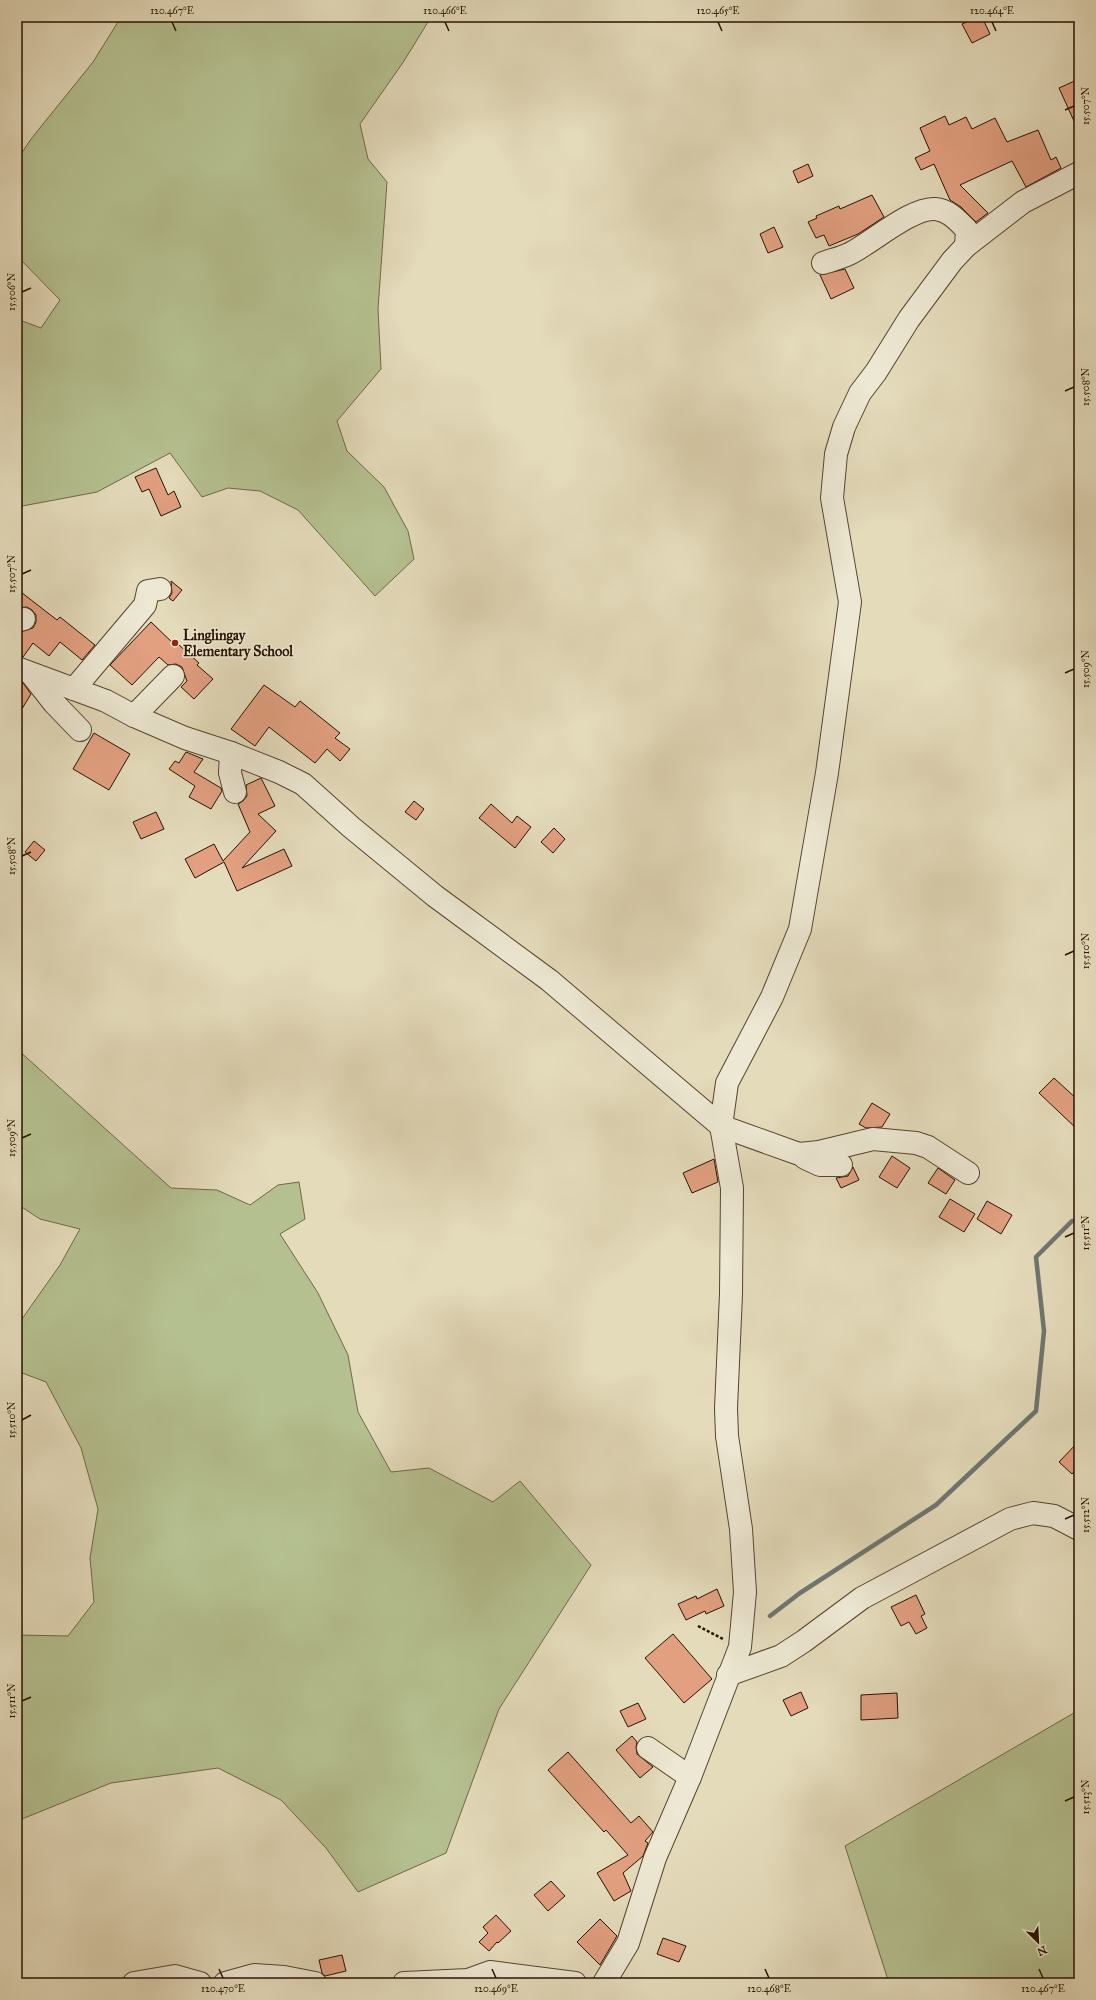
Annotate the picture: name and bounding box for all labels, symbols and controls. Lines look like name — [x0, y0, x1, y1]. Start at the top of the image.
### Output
text: 120.467°E — [150, 5, 194, 17]
text: 120.466°E — [423, 5, 467, 17]
text: 120.465°E — [696, 5, 740, 17]
text: 120.464°E — [970, 5, 1014, 17]
text: 15.507°N — [1080, 86, 1092, 125]
text: 15.506°N — [6, 273, 18, 311]
text: 15.508°N — [1080, 367, 1092, 406]
text: 15.507°N — [6, 554, 18, 593]
place label: Linglingay Elementary School — [183, 627, 294, 661]
marker: Linglingay Elementary School — [170, 638, 180, 648]
text: 15.509°N — [1080, 649, 1092, 688]
text: 15.508°N — [6, 836, 18, 875]
text: 15.510°N — [1080, 932, 1092, 969]
text: 15.509°N — [6, 1118, 18, 1157]
text: 15.511°N — [1080, 1215, 1092, 1250]
text: 15.510°N — [6, 1401, 18, 1438]
text: 15.512°N — [1080, 1497, 1092, 1533]
text: 15.511°N — [6, 1683, 18, 1718]
text: 15.513°N — [1080, 1779, 1092, 1814]
north arrow — [1018, 1922, 1058, 1962]
text: N — [1034, 1943, 1049, 1959]
text: 120.470°E — [201, 1983, 245, 1995]
text: 120.469°E — [474, 1983, 518, 1995]
text: 120.468°E — [747, 1983, 791, 1995]
text: 120.467°E — [1021, 1983, 1065, 1995]

